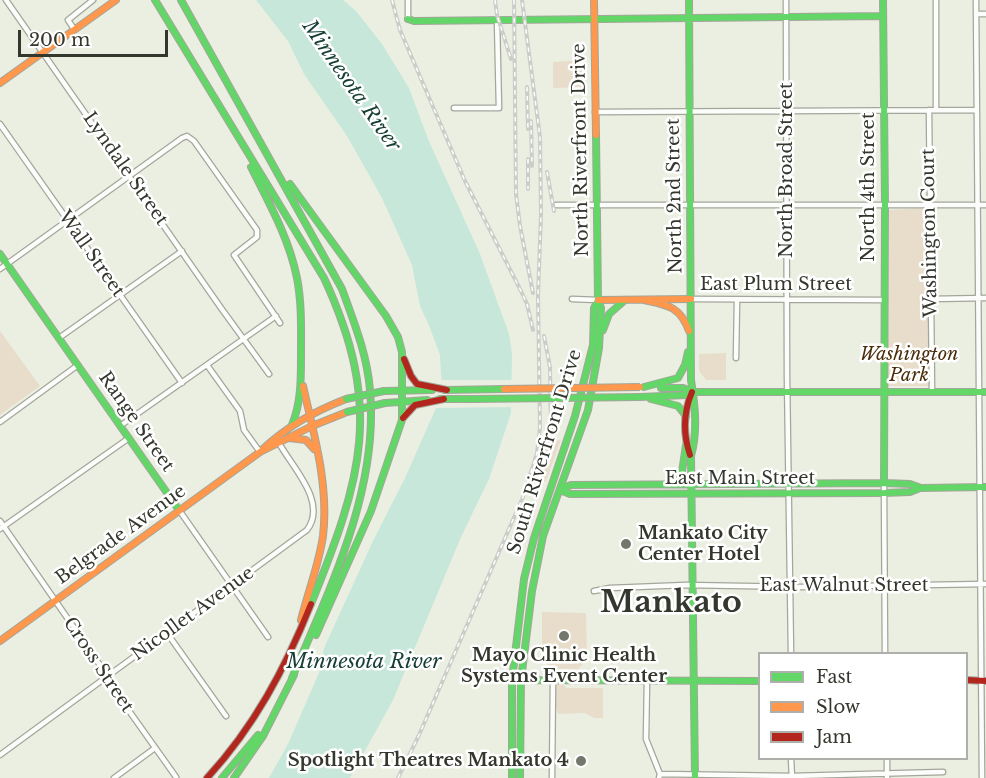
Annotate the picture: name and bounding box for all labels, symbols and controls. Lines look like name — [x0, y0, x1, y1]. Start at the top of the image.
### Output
water label: Minnesota River — [297, 16, 405, 156]
scale bar — [21, 18, 171, 56]
text: 200 m — [29, 29, 90, 51]
street label: North Riverfront Drive — [568, 43, 594, 257]
street label: North Broad Street — [776, 82, 798, 258]
street label: Lyndale Street — [78, 108, 172, 230]
street label: North 4th Street — [858, 112, 880, 262]
street label: North 2nd Street — [663, 118, 687, 274]
street label: Washington Court — [918, 148, 942, 318]
street label: Wall Street — [53, 207, 129, 301]
street label: East Plum Street — [700, 274, 852, 296]
park label: Washington Park — [860, 344, 958, 386]
street label: South Riverfront Drive — [504, 347, 586, 557]
street label: Range Street — [94, 368, 178, 476]
street label: East Main Street — [665, 468, 815, 490]
street label: Belgrade Avenue — [52, 481, 190, 589]
place label: Mankato City Center Hotel — [638, 523, 768, 566]
marker: Mankato City Center Hotel — [619, 537, 633, 551]
street label: Nicollet Avenue — [128, 562, 258, 666]
street label: East Walnut Street — [759, 575, 929, 597]
district label: Mankato — [600, 586, 742, 622]
street label: Cross Street — [58, 613, 138, 717]
marker: Mayo Clinic Health Systems Event Center — [557, 629, 571, 643]
place label: Mayo Clinic Health Systems Event Center — [461, 645, 667, 688]
water label: Minnesota River — [287, 650, 441, 674]
legend — [758, 652, 968, 760]
text: Fast — [816, 666, 852, 688]
text: Slow — [816, 696, 860, 718]
text: Jam — [816, 726, 852, 748]
place label: Spotlight Theatres Mankato 4 — [288, 750, 569, 772]
marker: Spotlight Theatres Mankato 4 — [574, 754, 588, 768]

